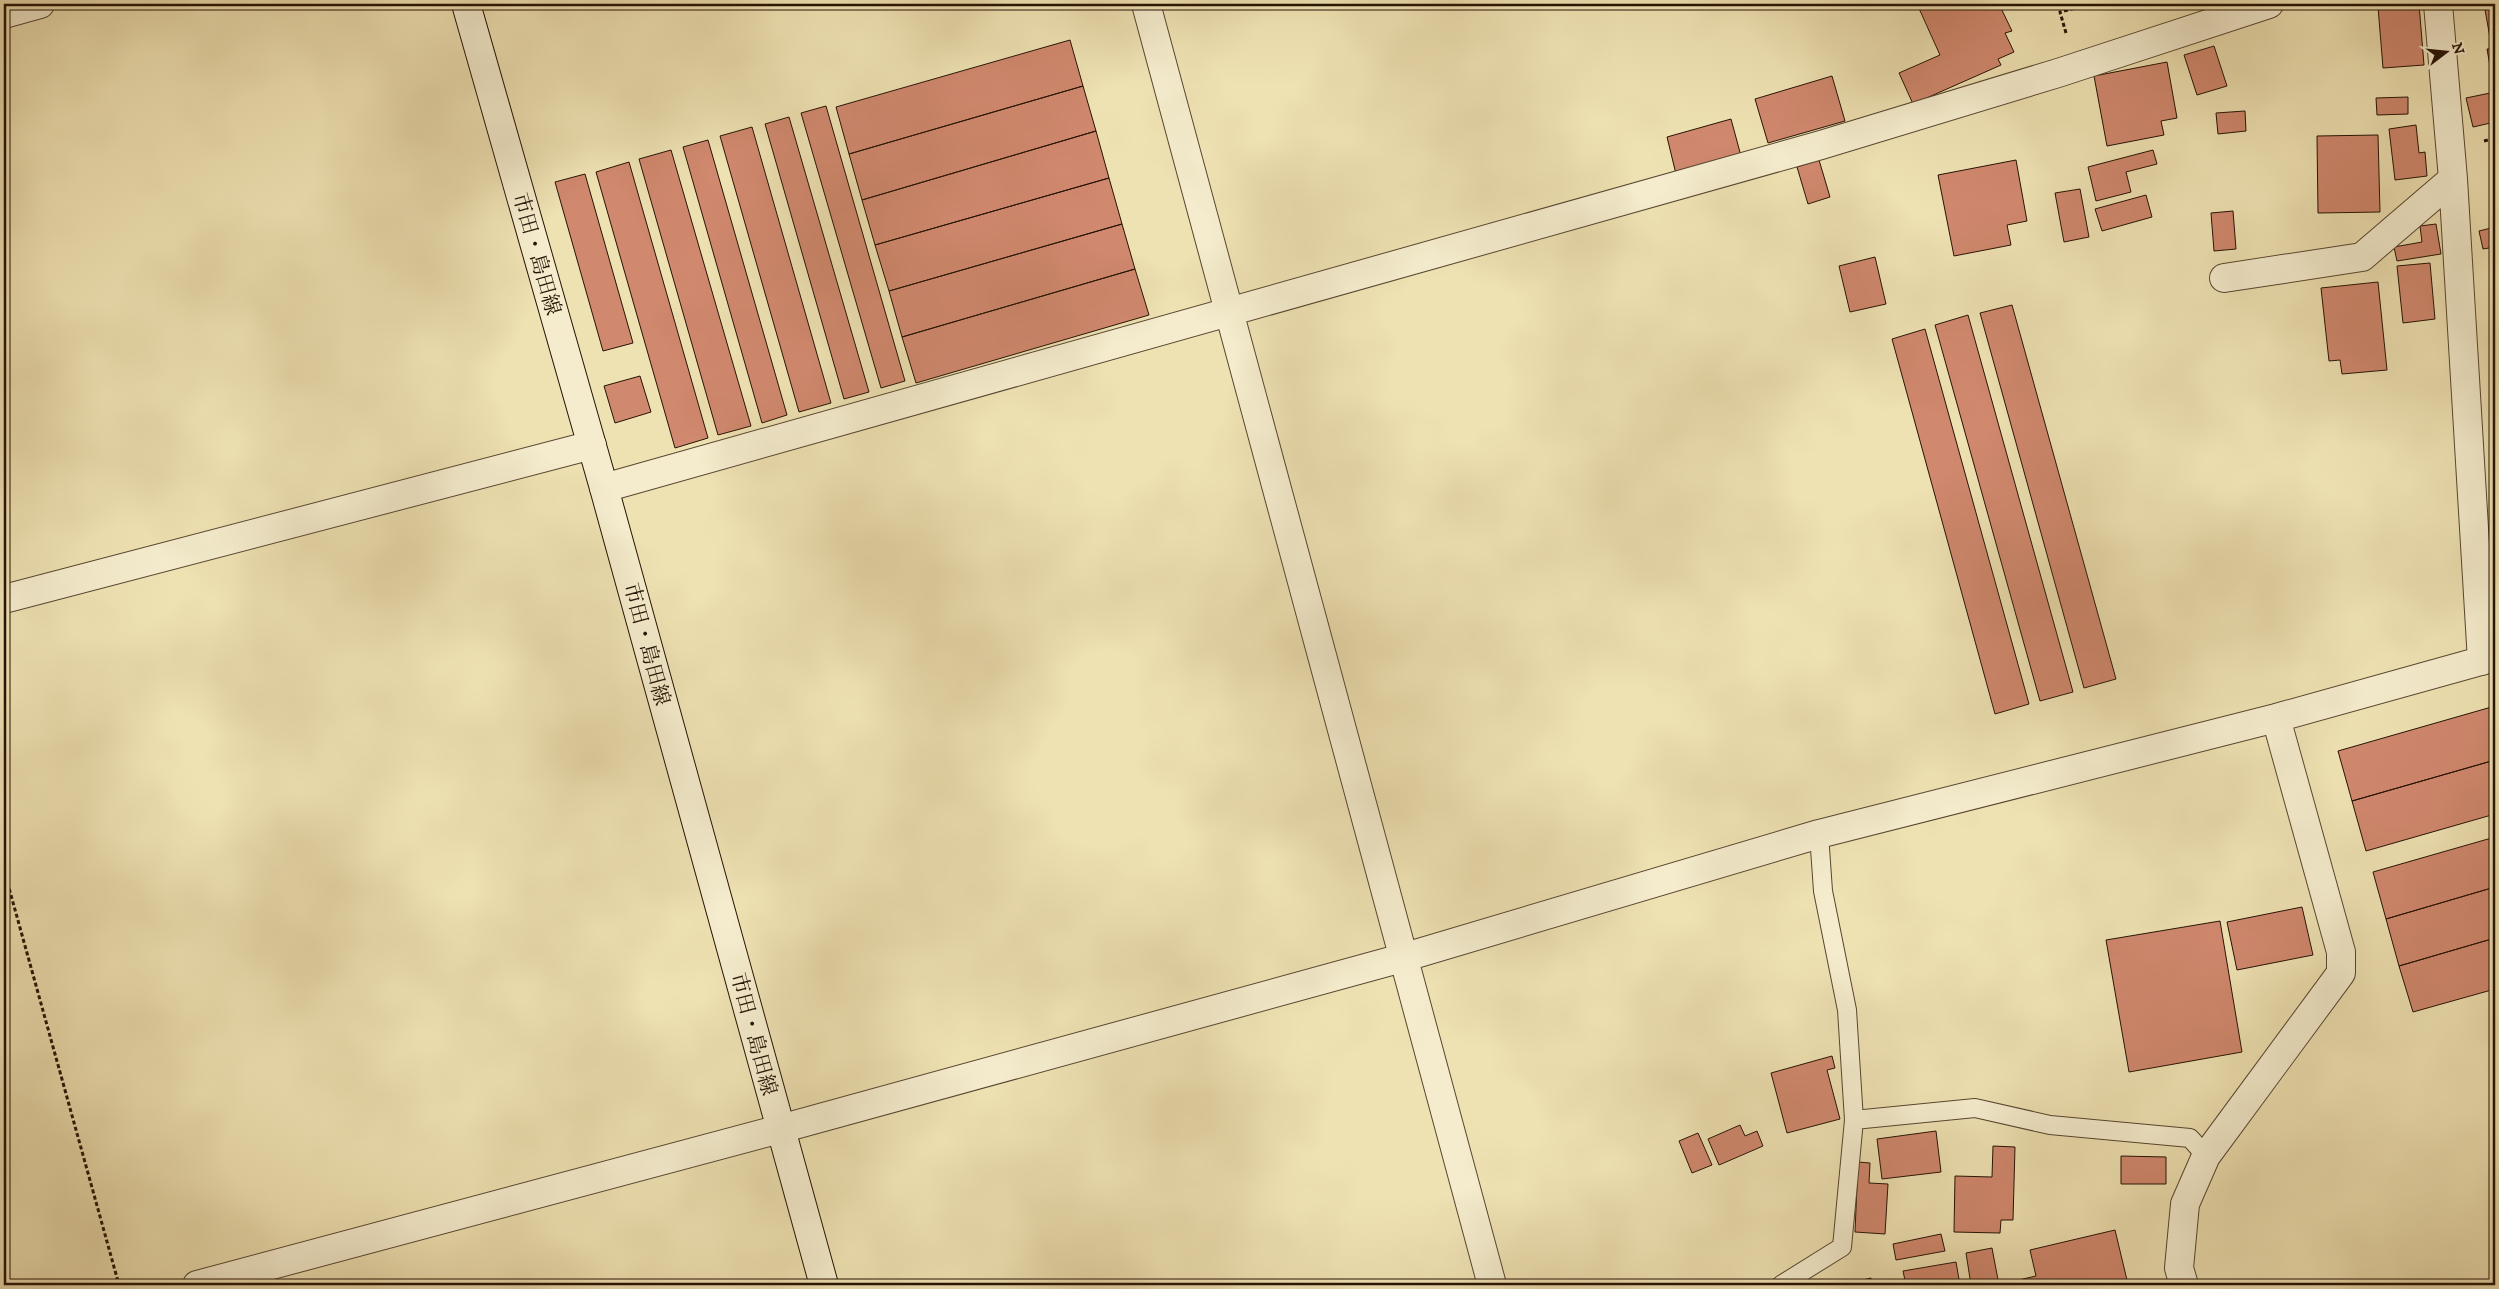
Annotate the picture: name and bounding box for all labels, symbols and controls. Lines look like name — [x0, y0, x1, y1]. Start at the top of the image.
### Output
north arrow — [2422, 28, 2472, 78]
text: N — [2447, 41, 2468, 57]
street label: 市田・島田線 — [506, 190, 566, 318]
street label: 市田・島田線 — [617, 580, 675, 708]
street label: 市田・島田線 — [724, 970, 782, 1098]

